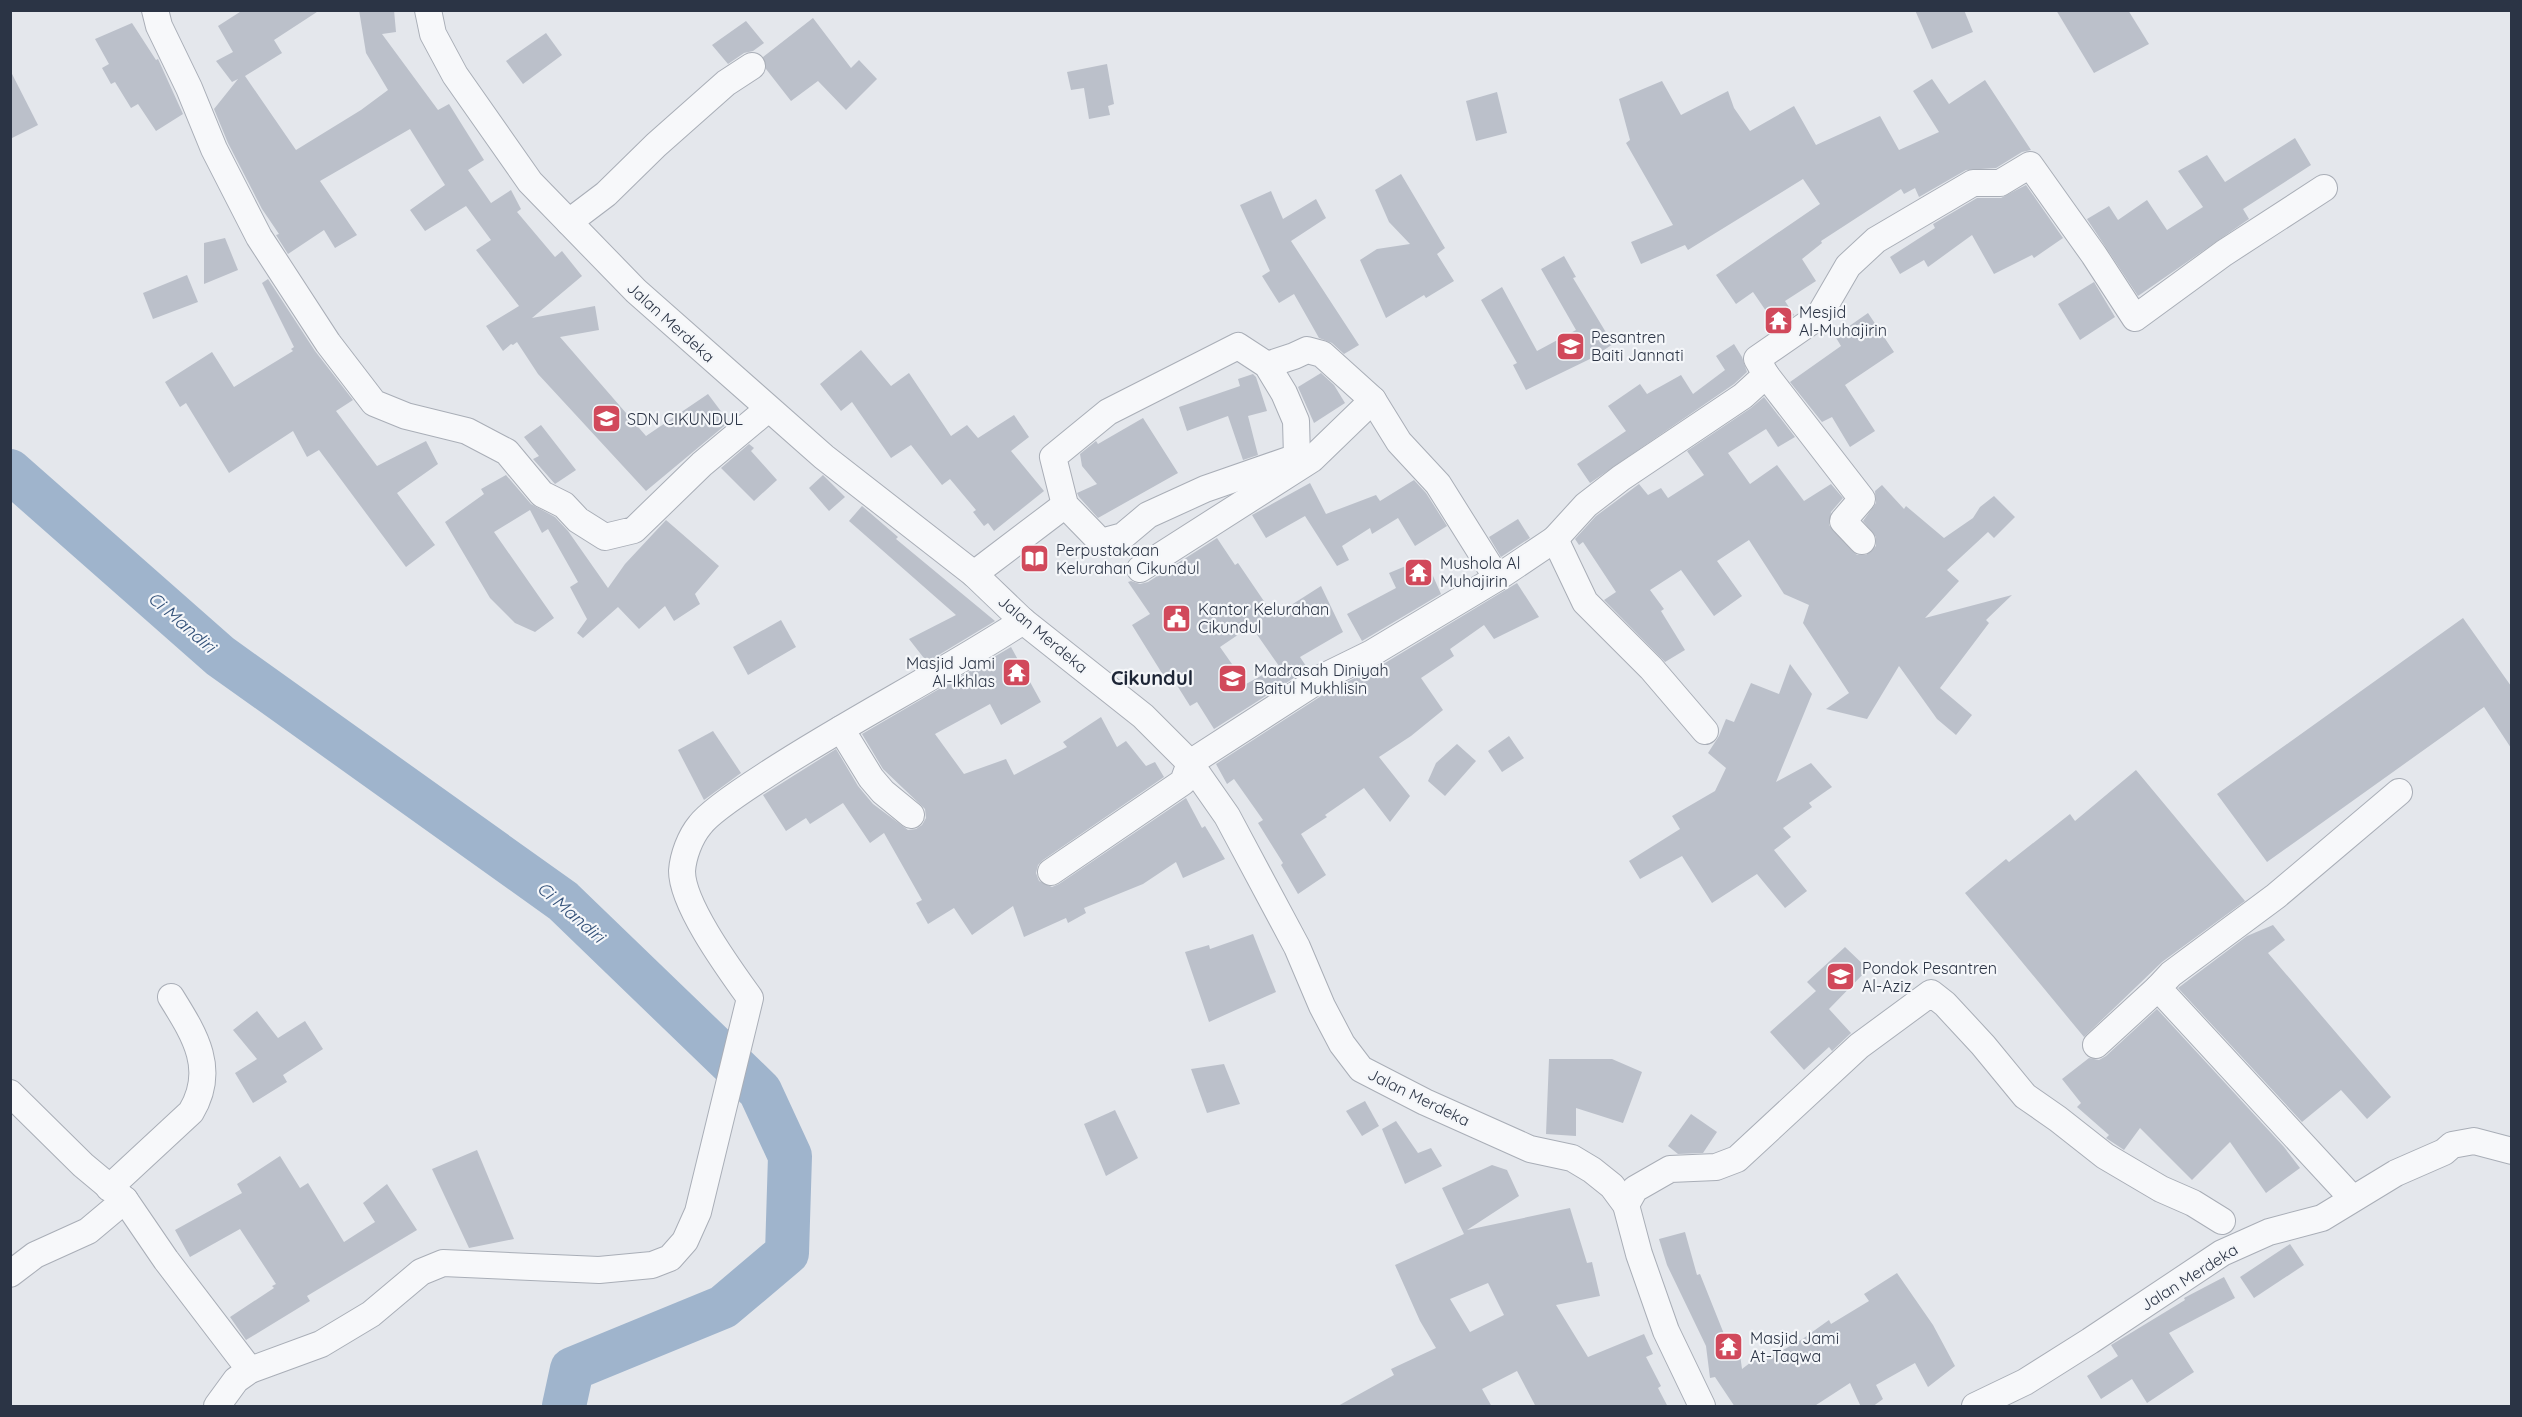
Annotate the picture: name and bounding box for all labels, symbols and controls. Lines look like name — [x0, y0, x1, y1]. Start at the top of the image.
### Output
street label: Jalan Merdeka — [623, 277, 719, 367]
place label: Mesjid Al-Muhajirin — [1799, 302, 1887, 340]
temple icon: Mesjid Al-Muhajirin — [1762, 305, 1794, 337]
place label: Pesantren Baiti Jannati — [1591, 327, 1684, 365]
school or university icon: Pesantren Baiti Jannati — [1554, 330, 1586, 362]
school or university icon: SDN CIKUNDUL — [590, 403, 622, 435]
place label: SDN CIKUNDUL — [627, 409, 743, 429]
place label: Perpustakaan Kelurahan Cikundul — [1056, 540, 1200, 578]
library icon: Perpustakaan Kelurahan Cikundul — [1019, 543, 1051, 575]
place label: Mushola Al Muhajirin — [1440, 553, 1520, 591]
temple icon: Mushola Al Muhajirin — [1403, 556, 1435, 588]
water label: Ci Mandiri — [143, 586, 222, 659]
street label: Jalan Merdeka — [994, 591, 1092, 677]
place label: Kantor Kelurahan Cikundul — [1198, 599, 1329, 637]
public building icon: Kantor Kelurahan Cikundul — [1161, 602, 1193, 634]
place label: Masjid Jami Al-Ikhlas — [906, 653, 995, 691]
temple icon: Masjid Jami Al-Ikhlas — [1000, 656, 1032, 688]
place label: Madrasah Diniyah Baitul Mukhlisin — [1254, 660, 1389, 698]
school or university icon: Madrasah Diniyah Baitul Mukhlisin — [1217, 663, 1249, 695]
district label: Cikundul — [1111, 665, 1193, 690]
water label: Ci Mandiri — [532, 876, 611, 949]
place label: Pondok Pesantren Al-Aziz — [1862, 958, 1997, 996]
school or university icon: Pondok Pesantren Al-Aziz — [1825, 961, 1857, 993]
street label: Jalan Merdeka — [1365, 1064, 1473, 1130]
street label: Jalan Merdeka — [2137, 1239, 2241, 1315]
place label: Masjid Jami At-Taqwa — [1750, 1328, 1839, 1366]
temple icon: Masjid Jami At-Taqwa — [1713, 1331, 1745, 1363]

